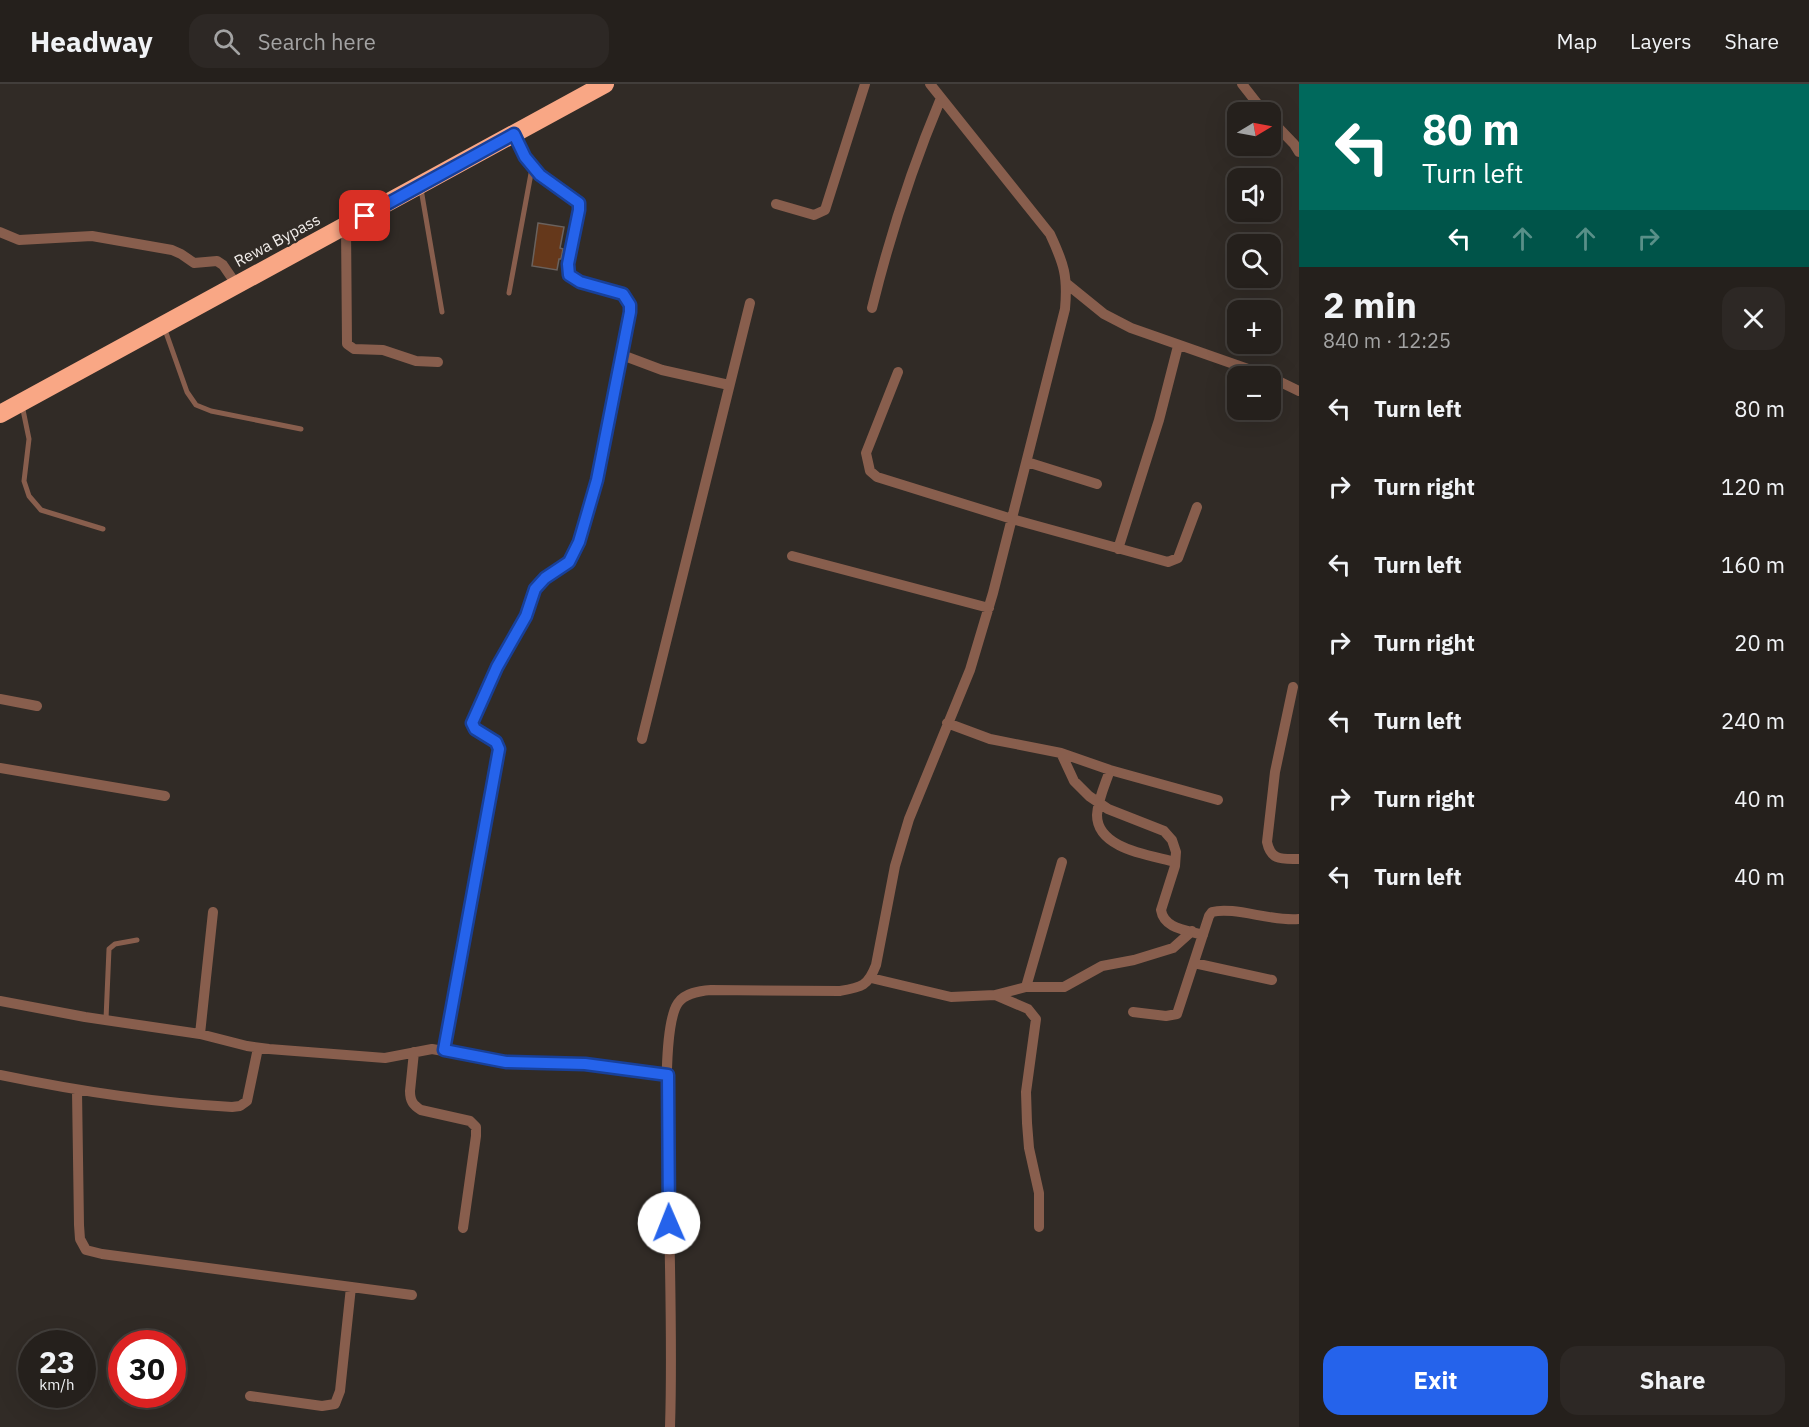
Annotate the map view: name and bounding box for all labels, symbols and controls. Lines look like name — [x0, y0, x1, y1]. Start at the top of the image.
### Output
search box — [189, 14, 609, 68]
text: Headway — [30, 23, 153, 60]
icon: search — [210, 25, 243, 58]
text: Search here — [258, 27, 376, 56]
text: Map — [1557, 27, 1597, 55]
text: Layers — [1630, 27, 1692, 55]
text: Share — [1725, 27, 1779, 55]
north arrow — [1227, 102, 1281, 156]
map controls — [1227, 102, 1281, 420]
text: 80 m — [1422, 102, 1520, 157]
icon: left — [1323, 108, 1401, 186]
text: Turn left — [1422, 155, 1523, 190]
button: sound — [1227, 168, 1281, 222]
pin — [339, 190, 390, 241]
icon: arrive — [348, 199, 381, 232]
street label: Rewa Bypass — [230, 209, 324, 271]
icon: left — [1443, 222, 1476, 255]
icon: ahead — [1506, 222, 1539, 255]
icon: ahead — [1569, 222, 1602, 255]
icon: right — [1632, 222, 1665, 255]
button: search — [1227, 234, 1281, 288]
text: 2 min — [1323, 281, 1417, 328]
button: close — [1722, 287, 1785, 350]
button: + — [1227, 300, 1281, 354]
text: 840 m · 12:25 — [1323, 327, 1451, 354]
button: − — [1227, 366, 1281, 420]
icon: left — [1323, 392, 1356, 425]
text: Turn left — [1374, 394, 1462, 423]
text: 80 m — [1734, 394, 1785, 423]
icon: right — [1323, 470, 1356, 503]
text: Turn right — [1374, 472, 1475, 501]
text: 120 m — [1721, 472, 1785, 501]
icon: left — [1323, 548, 1356, 581]
text: Turn left — [1374, 550, 1462, 579]
text: 160 m — [1721, 550, 1785, 579]
icon: right — [1323, 626, 1356, 659]
text: Turn right — [1374, 628, 1475, 657]
text: 20 m — [1734, 628, 1785, 657]
icon: left — [1323, 704, 1356, 737]
text: Turn left — [1374, 706, 1462, 735]
text: 240 m — [1721, 706, 1785, 735]
icon: right — [1323, 782, 1356, 815]
text: Turn right — [1374, 784, 1475, 813]
text: 40 m — [1734, 784, 1785, 813]
icon: left — [1323, 860, 1356, 893]
text: Turn left — [1374, 862, 1462, 891]
text: 40 m — [1734, 862, 1785, 891]
position arrow — [637, 1191, 701, 1255]
speed limit sign: 30 — [108, 1330, 186, 1408]
text: 23 — [39, 1342, 75, 1381]
button: Exit — [1323, 1346, 1548, 1415]
button: Share — [1560, 1346, 1785, 1415]
text: km/h — [39, 1375, 75, 1394]

